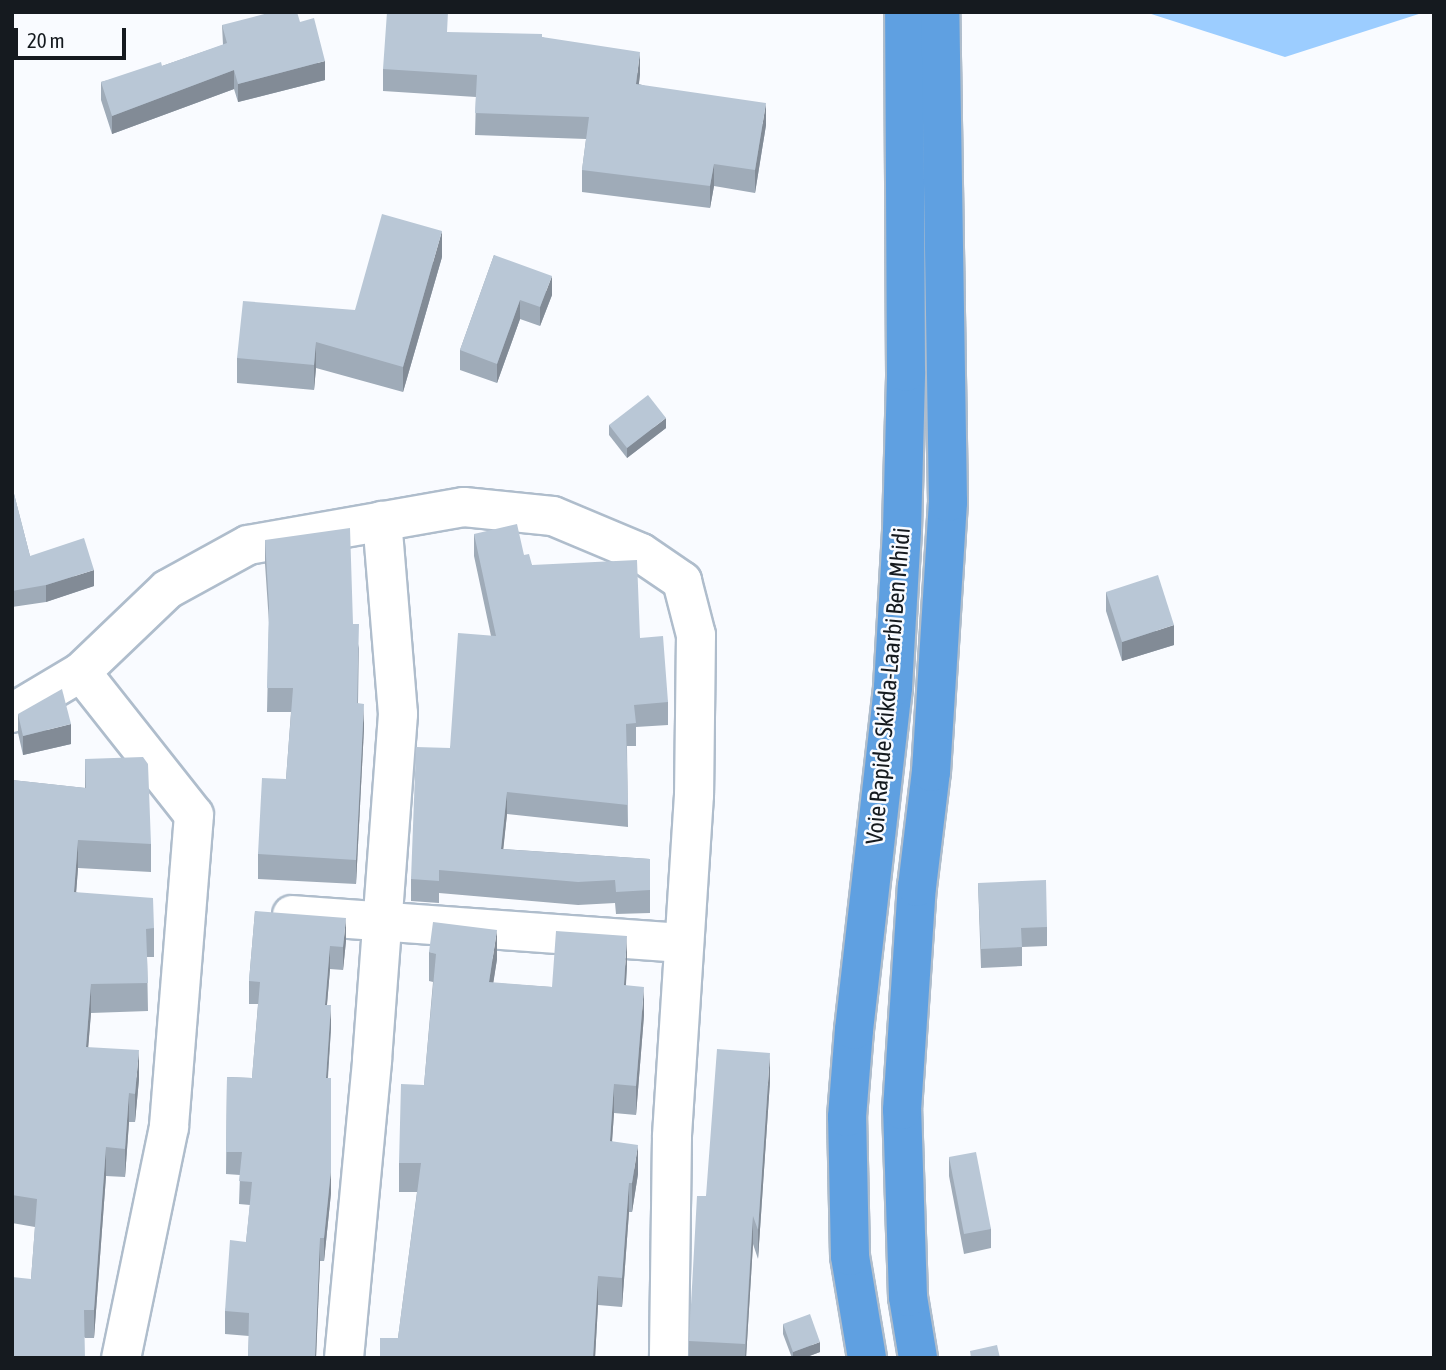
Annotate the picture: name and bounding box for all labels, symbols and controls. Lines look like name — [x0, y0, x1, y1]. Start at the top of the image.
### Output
scale bar — [18, 14, 130, 58]
text: 20 m — [27, 28, 65, 52]
street label: Voie Rapide Skikda-Laarbi Ben Mhidi — [860, 526, 916, 846]

